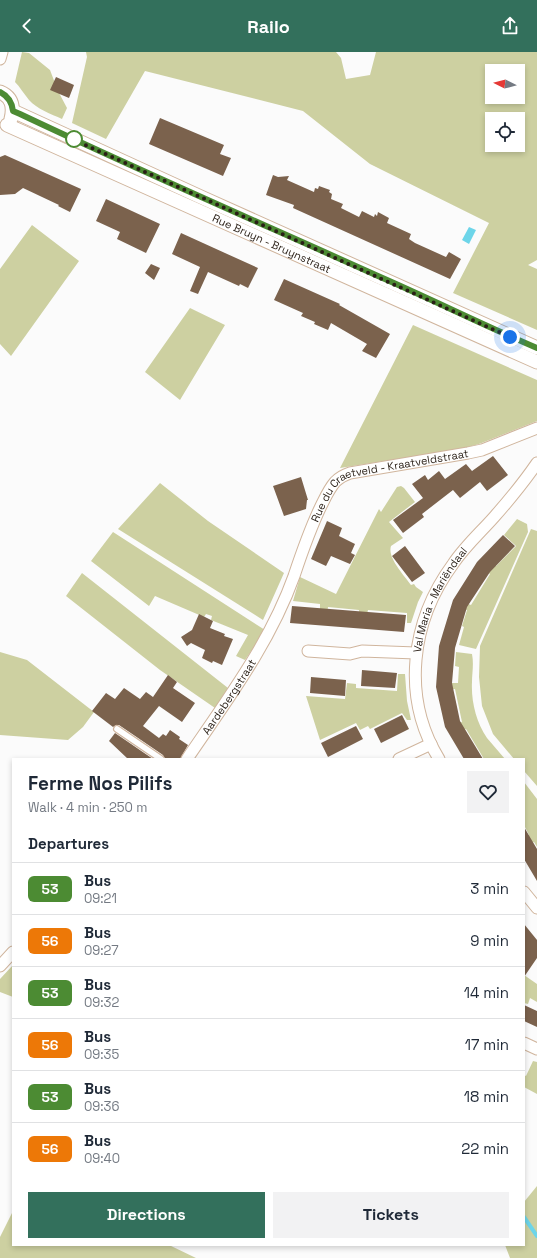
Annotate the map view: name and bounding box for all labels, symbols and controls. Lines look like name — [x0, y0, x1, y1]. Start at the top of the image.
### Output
icon: back — [16, 15, 38, 37]
text: Railo — [247, 15, 290, 38]
icon: share — [499, 15, 521, 37]
north arrow — [485, 64, 525, 104]
map controls — [485, 64, 525, 152]
button: locate — [485, 112, 525, 152]
unlabelled marker — [65, 130, 83, 148]
street label: Rue Bruyn - Bruynstraat — [210, 211, 333, 276]
your location — [500, 327, 520, 347]
street label: Rue du Craetveld - Kraatveldstraat — [308, 446, 470, 524]
street label: Val Maria - Mariëndaal — [410, 544, 470, 653]
street label: Aardebergstraat — [199, 657, 259, 737]
text: Ferme Nos Pilifs — [28, 771, 173, 796]
button: heart — [467, 771, 509, 813]
text: Walk · 4 min · 250 m — [28, 799, 147, 816]
text: Departures — [28, 834, 109, 853]
text: Bus — [84, 871, 111, 890]
text: 3 min — [470, 879, 509, 898]
text: 53 — [42, 880, 58, 898]
text: 09:21 — [84, 890, 117, 907]
text: Bus — [84, 923, 111, 942]
text: 9 min — [470, 931, 509, 950]
text: 56 — [41, 932, 59, 950]
text: 09:27 — [84, 942, 119, 959]
text: Bus — [84, 975, 111, 994]
text: 14 min — [464, 983, 509, 1002]
text: 53 — [42, 984, 58, 1002]
text: 09:32 — [84, 994, 119, 1011]
text: Bus — [84, 1027, 111, 1046]
text: 17 min — [465, 1035, 509, 1054]
text: 56 — [41, 1036, 59, 1054]
text: 09:35 — [84, 1046, 119, 1063]
text: Bus — [84, 1079, 111, 1098]
text: 18 min — [464, 1087, 509, 1106]
text: 53 — [42, 1088, 58, 1106]
text: 09:36 — [84, 1098, 119, 1115]
text: Bus — [84, 1131, 111, 1150]
text: 22 min — [461, 1139, 509, 1158]
text: 56 — [41, 1140, 59, 1158]
text: 09:40 — [84, 1150, 120, 1167]
button: Directions — [28, 1192, 265, 1238]
button: Tickets — [273, 1192, 509, 1238]

